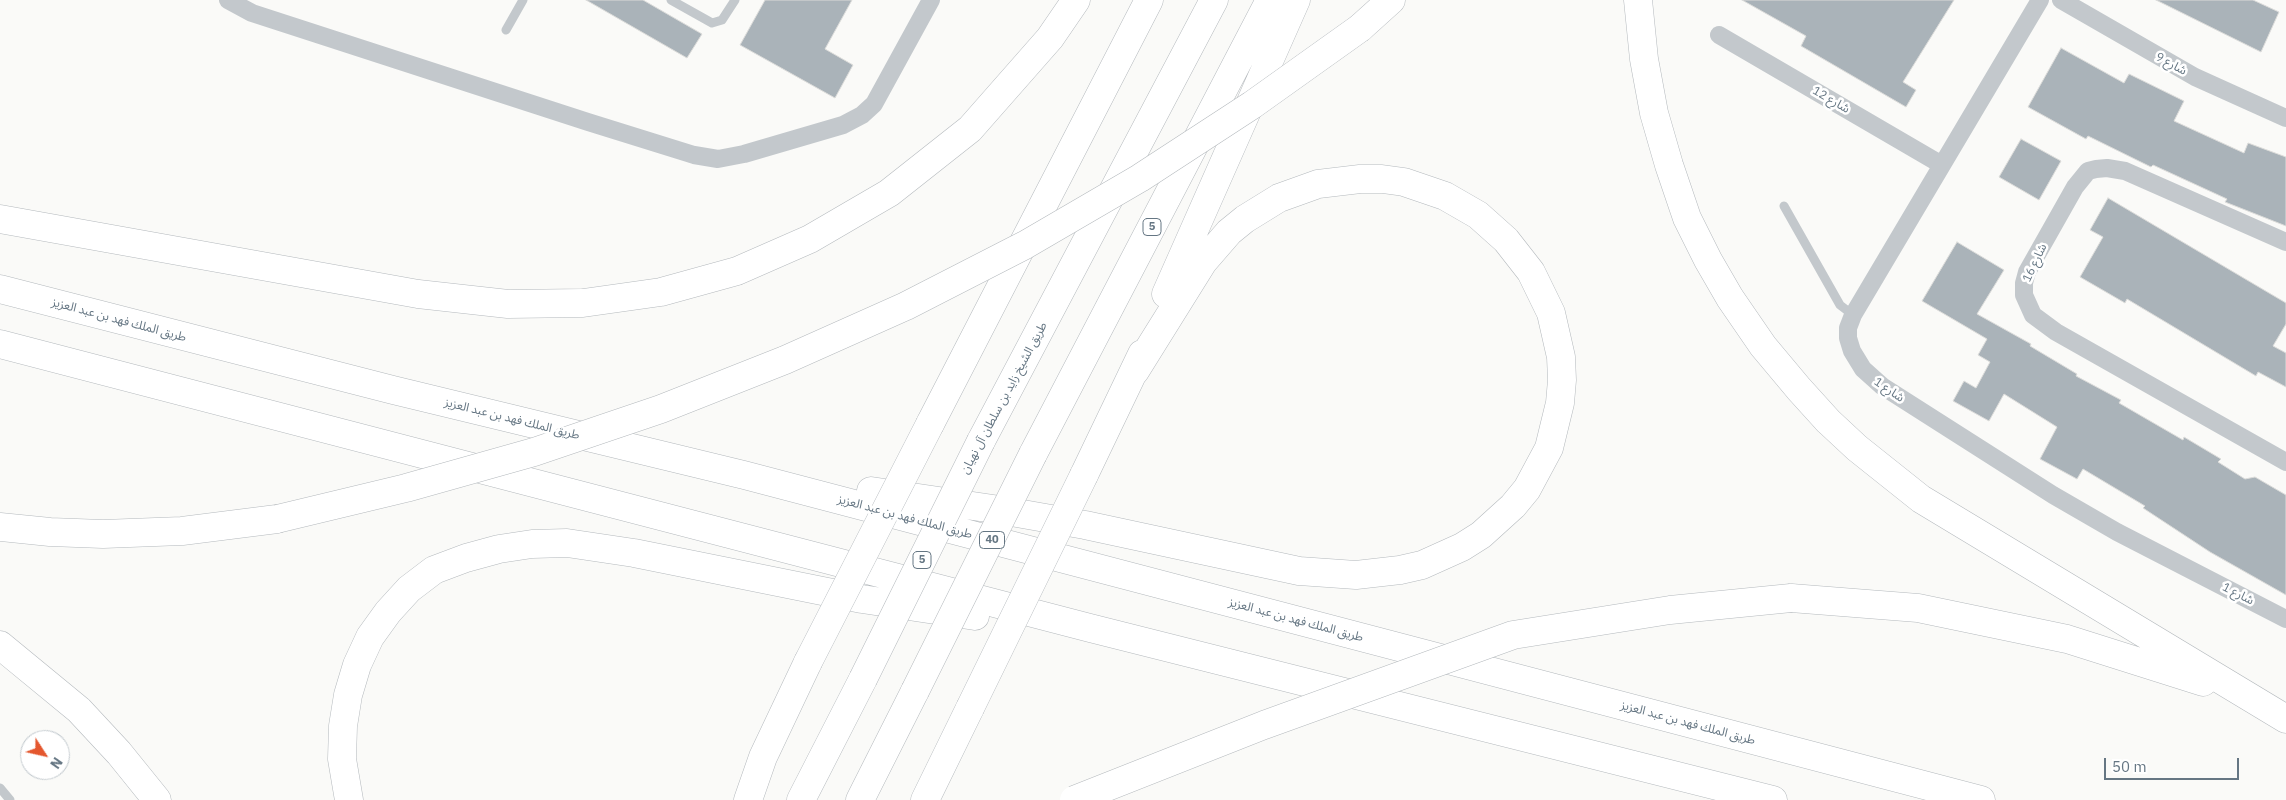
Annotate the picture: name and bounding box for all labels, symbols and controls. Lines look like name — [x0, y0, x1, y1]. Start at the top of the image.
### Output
street label: شارع 9 — [2153, 50, 2189, 78]
street label: شارع 12 — [1810, 84, 1852, 116]
road number: 5 — [1143, 218, 1161, 236]
street label: شارع 16 — [2020, 242, 2050, 284]
street label: طريق الملك فهد بن عبد العزيز — [50, 295, 188, 345]
street label: طريق الشيخ زايد بن سلطان آل نهيان — [958, 320, 1050, 476]
street label: شارع 1 — [1871, 375, 1907, 405]
street label: طريق الملك فهد بن عبد العزيز — [443, 395, 581, 443]
street label: طريق الملك فهد بن عبد العزيز — [836, 492, 974, 542]
road number: 40 — [980, 532, 1004, 548]
road number: 5 — [913, 552, 931, 568]
street label: شارع 1 — [2220, 580, 2256, 608]
street label: طريق الملك فهد بن عبد العزيز — [1227, 595, 1365, 645]
street label: طريق الملك فهد بن عبد العزيز — [1619, 698, 1757, 748]
north arrow — [20, 730, 70, 780]
scale bar — [2106, 748, 2241, 780]
text: N — [46, 754, 67, 772]
text: 50 m — [2112, 757, 2147, 776]

